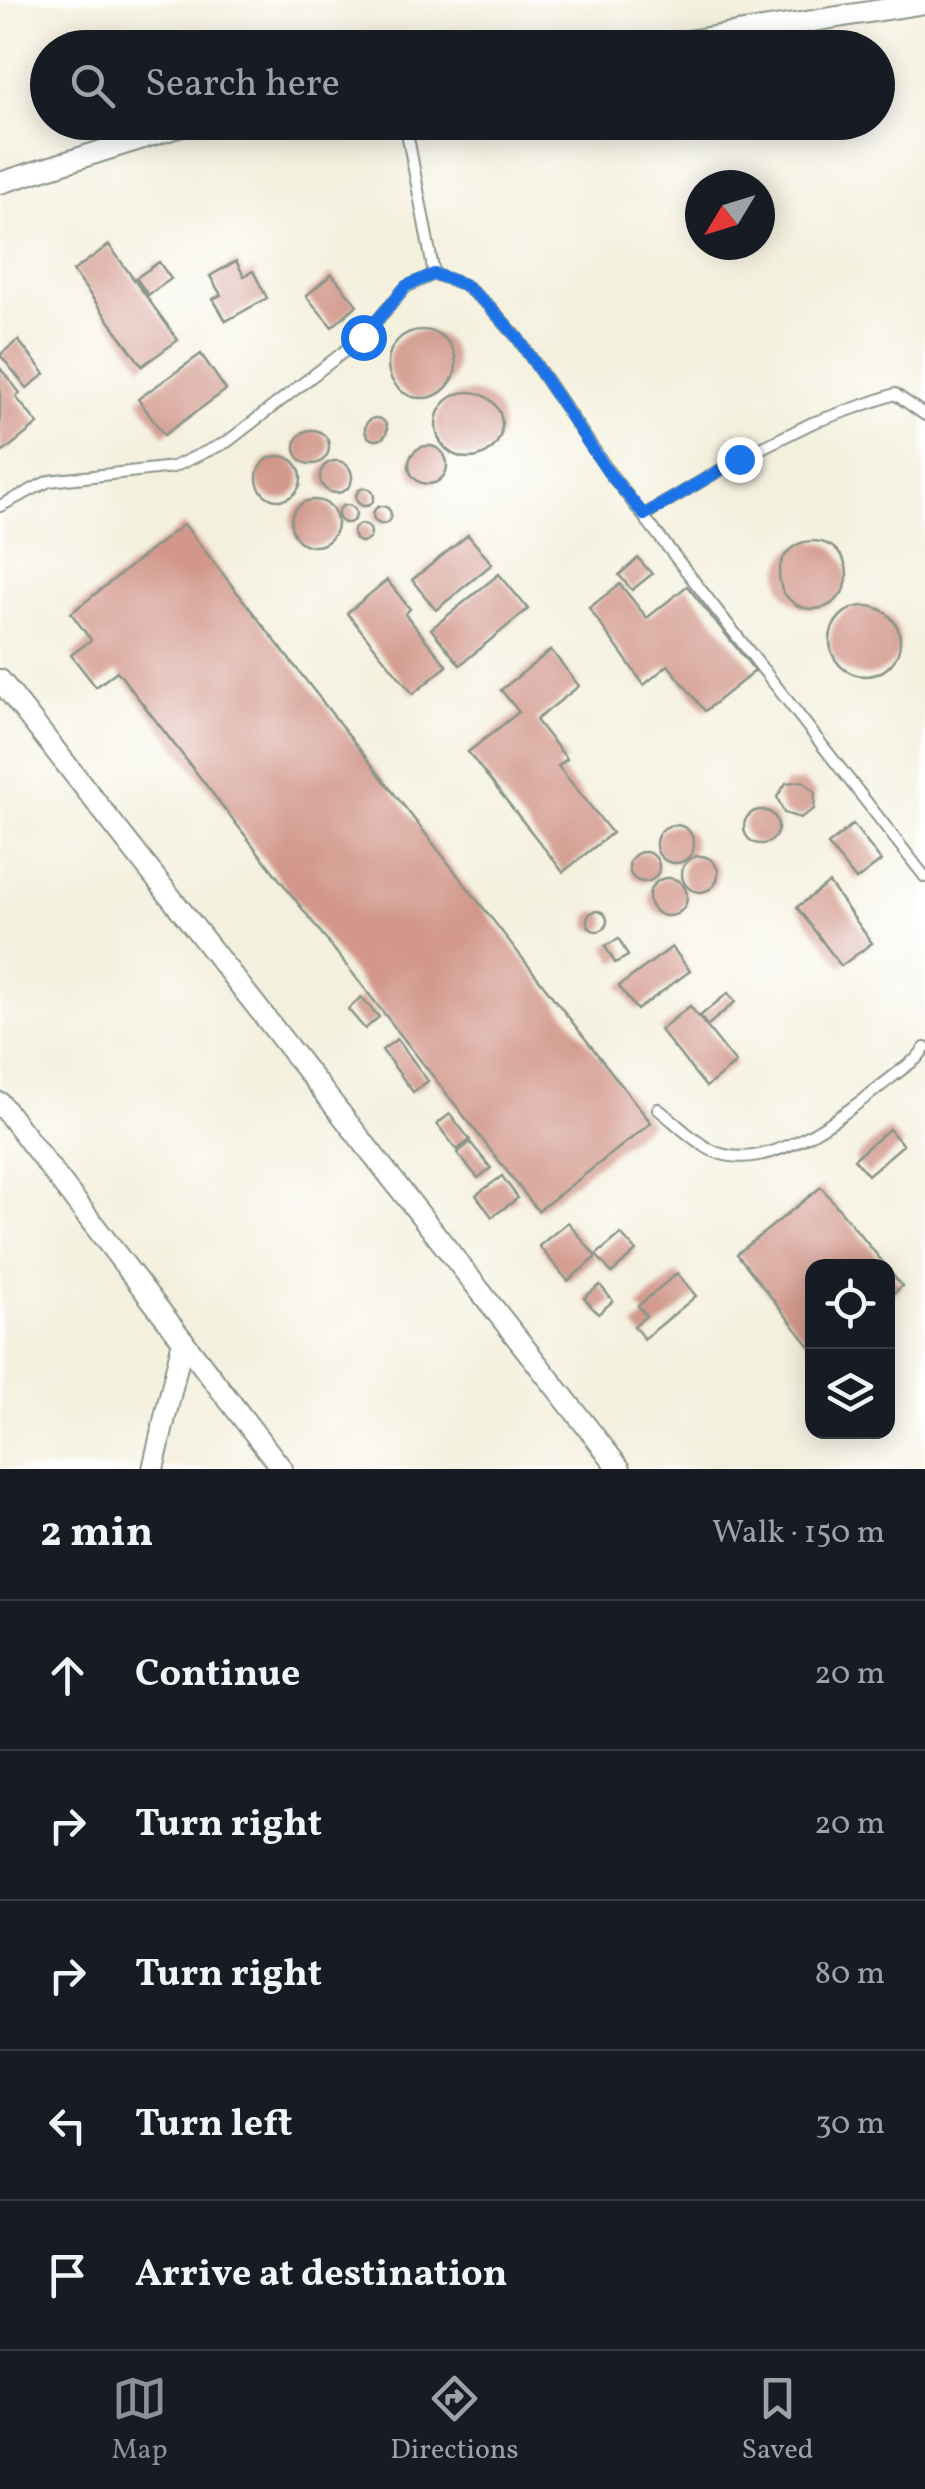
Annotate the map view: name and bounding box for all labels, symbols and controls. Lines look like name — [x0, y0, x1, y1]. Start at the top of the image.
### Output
search box — [30, 30, 895, 140]
icon: search — [65, 58, 120, 113]
text: Search here — [145, 59, 340, 112]
north arrow — [685, 170, 775, 260]
route start — [341, 315, 387, 361]
route end — [717, 437, 763, 483]
map controls — [805, 1259, 895, 1439]
button: locate — [805, 1259, 895, 1349]
button: layers — [805, 1349, 895, 1439]
text: 2 min — [40, 1505, 153, 1564]
text: Walk · 150 m — [712, 1512, 885, 1556]
icon: ahead — [40, 1648, 95, 1703]
text: Continue — [135, 1649, 300, 1702]
text: 20 m — [814, 1653, 885, 1697]
icon: right — [40, 1798, 95, 1853]
text: Turn right — [135, 1799, 322, 1852]
text: 20 m — [814, 1803, 885, 1847]
icon: right — [40, 1948, 95, 2003]
text: Turn right — [135, 1949, 322, 2002]
text: 80 m — [815, 1953, 885, 1997]
icon: left — [40, 2098, 95, 2153]
text: Turn left — [135, 2099, 292, 2152]
text: 30 m — [815, 2103, 885, 2147]
icon: arrive — [40, 2248, 95, 2303]
text: Arrive at destination — [135, 2249, 508, 2302]
tab: Map — [111, 2371, 167, 2470]
tab: Directions — [390, 2371, 519, 2470]
tab: Saved — [741, 2371, 814, 2470]

